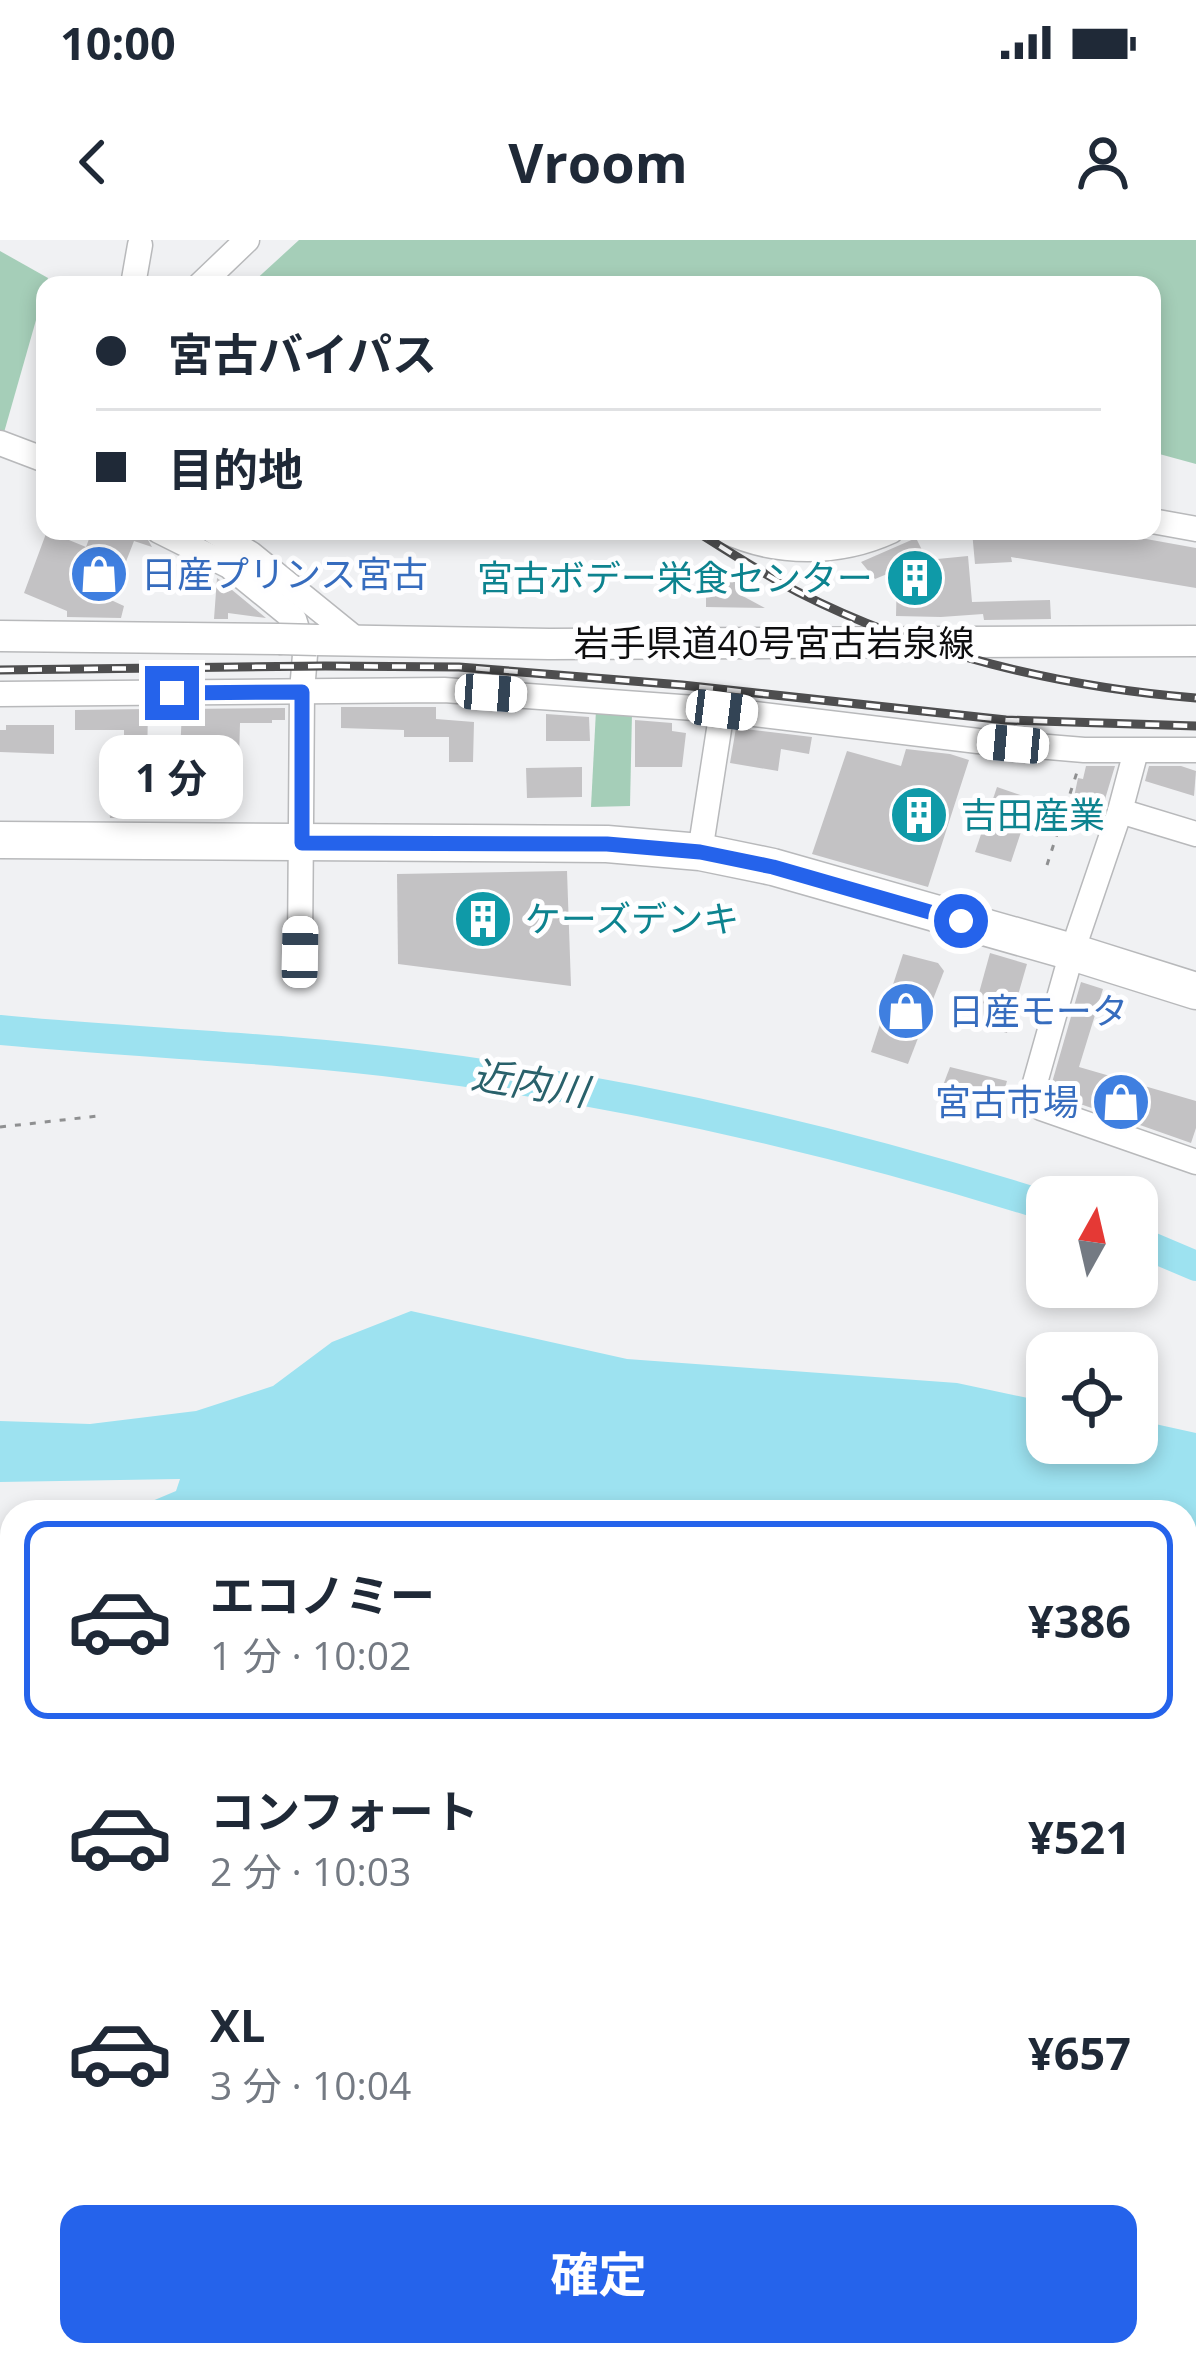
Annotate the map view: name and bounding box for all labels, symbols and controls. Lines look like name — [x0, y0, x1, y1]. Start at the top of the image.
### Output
text: 10:00 — [60, 12, 176, 73]
text: Vroom — [508, 125, 688, 199]
icon: back — [60, 129, 126, 195]
icon: person — [1070, 129, 1136, 195]
text: 宮古バイパス — [168, 323, 437, 384]
text: 目的地 — [168, 438, 303, 499]
shop icon: 日産プリンス宮古 — [68, 543, 130, 605]
building icon: 宮古ボデー栄食センター — [884, 547, 946, 609]
place label: 日産プリンス宮古 — [141, 549, 428, 598]
place label: 宮古ボデー栄食センター — [477, 553, 873, 602]
street label: 岩手県道40号宮古岩泉線 — [573, 618, 975, 667]
route end — [145, 666, 199, 720]
car — [454, 673, 528, 713]
car — [684, 688, 760, 732]
car — [976, 723, 1050, 765]
callout: 1 分 — [100, 735, 244, 819]
text: 1 分 — [135, 750, 207, 803]
building icon: 吉田産業 — [888, 784, 950, 846]
place label: 吉田産業 — [961, 790, 1105, 839]
building icon: ケーズデンキ — [452, 888, 514, 950]
place label: ケーズデンキ — [525, 894, 739, 943]
route start — [934, 894, 988, 948]
car — [281, 916, 319, 988]
shop icon: 日産モータ — [875, 980, 937, 1042]
place label: 日産モータ — [948, 986, 1128, 1035]
water label: 近内川 — [468, 1046, 596, 1117]
shop icon: 宮古市場 — [1090, 1071, 1152, 1133]
place label: 宮古市場 — [935, 1077, 1079, 1126]
north arrow — [1026, 1176, 1158, 1308]
map controls — [1026, 1176, 1158, 1464]
button: locate — [1026, 1332, 1158, 1464]
text: エコノミー — [210, 1564, 435, 1625]
icon: car — [66, 1566, 174, 1674]
text: ¥386 — [1028, 1590, 1131, 1651]
text: 1 分 · 10:02 — [210, 1628, 411, 1681]
text: コンフォート — [210, 1780, 479, 1841]
icon: car — [66, 1782, 174, 1890]
text: ¥521 — [1028, 1806, 1131, 1867]
text: 2 分 · 10:03 — [210, 1844, 411, 1897]
text: XL — [210, 1994, 265, 2055]
icon: car — [66, 1998, 174, 2106]
text: ¥657 — [1028, 2022, 1131, 2083]
text: 3 分 · 10:04 — [210, 2058, 411, 2111]
button: 確定 — [60, 2205, 1137, 2343]

